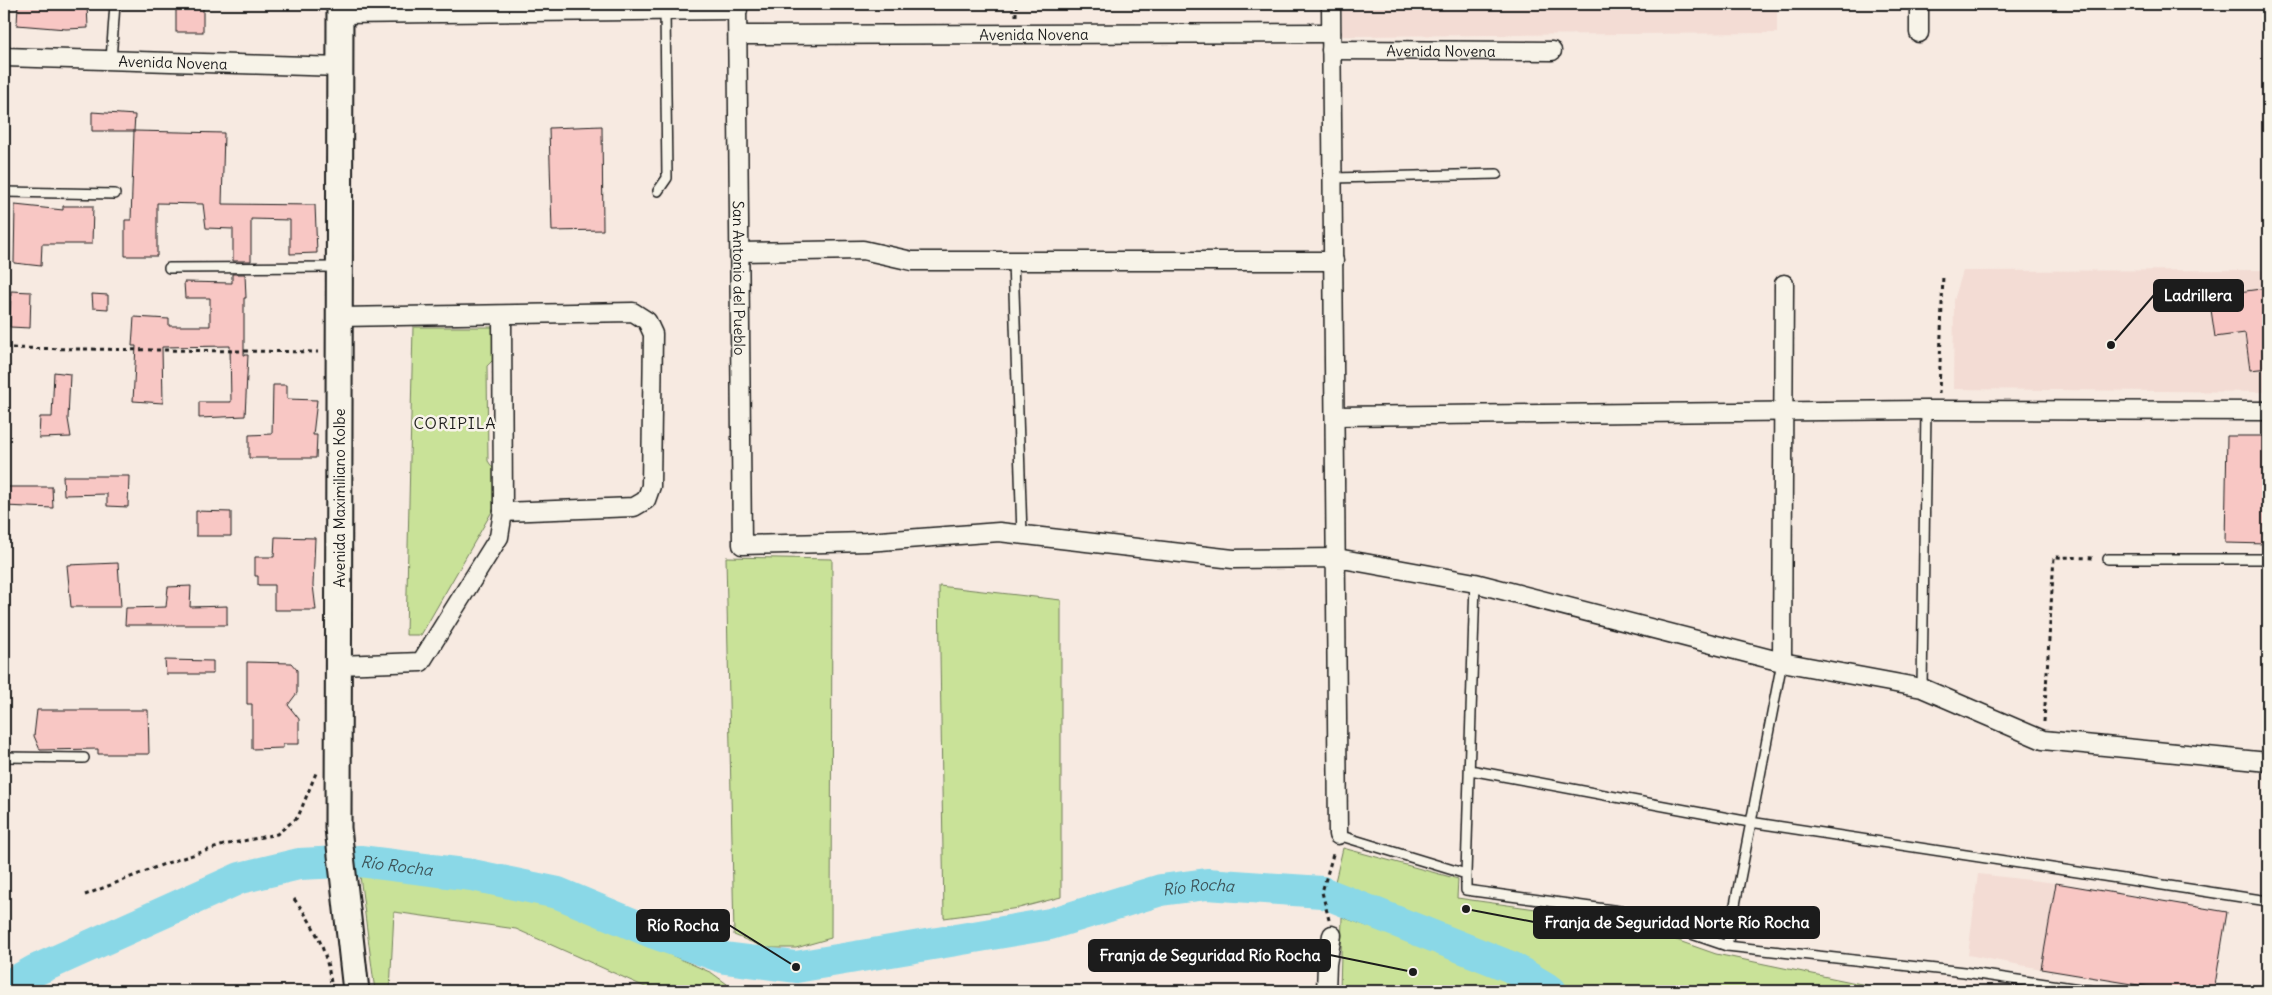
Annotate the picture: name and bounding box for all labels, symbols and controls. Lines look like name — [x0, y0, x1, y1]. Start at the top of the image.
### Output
street label: Avenida Novena — [979, 24, 1089, 44]
street label: Avenida Novena — [1386, 41, 1496, 60]
street label: Avenida Novena — [118, 51, 228, 73]
street label: San Antonio del Pueblo — [729, 201, 750, 355]
callout: Ladrillera — [2154, 280, 2243, 311]
text: Ladrillera — [2164, 285, 2232, 305]
street label: Avenida Maximiliano Kolbe — [330, 408, 349, 588]
district label: CORIPILA — [413, 413, 497, 433]
water label: Río Rocha — [359, 851, 434, 880]
water label: Río Rocha — [1161, 874, 1236, 900]
callout: Franja de Seguridad Norte Río Rocha — [1534, 907, 1819, 938]
callout: Río Rocha — [637, 910, 729, 941]
text: Franja de Seguridad Norte Río Rocha — [1544, 912, 1810, 933]
text: Río Rocha — [647, 915, 719, 935]
callout: Franja de Seguridad Río Rocha — [1089, 940, 1330, 971]
text: Franja de Seguridad Río Rocha — [1099, 945, 1321, 966]

